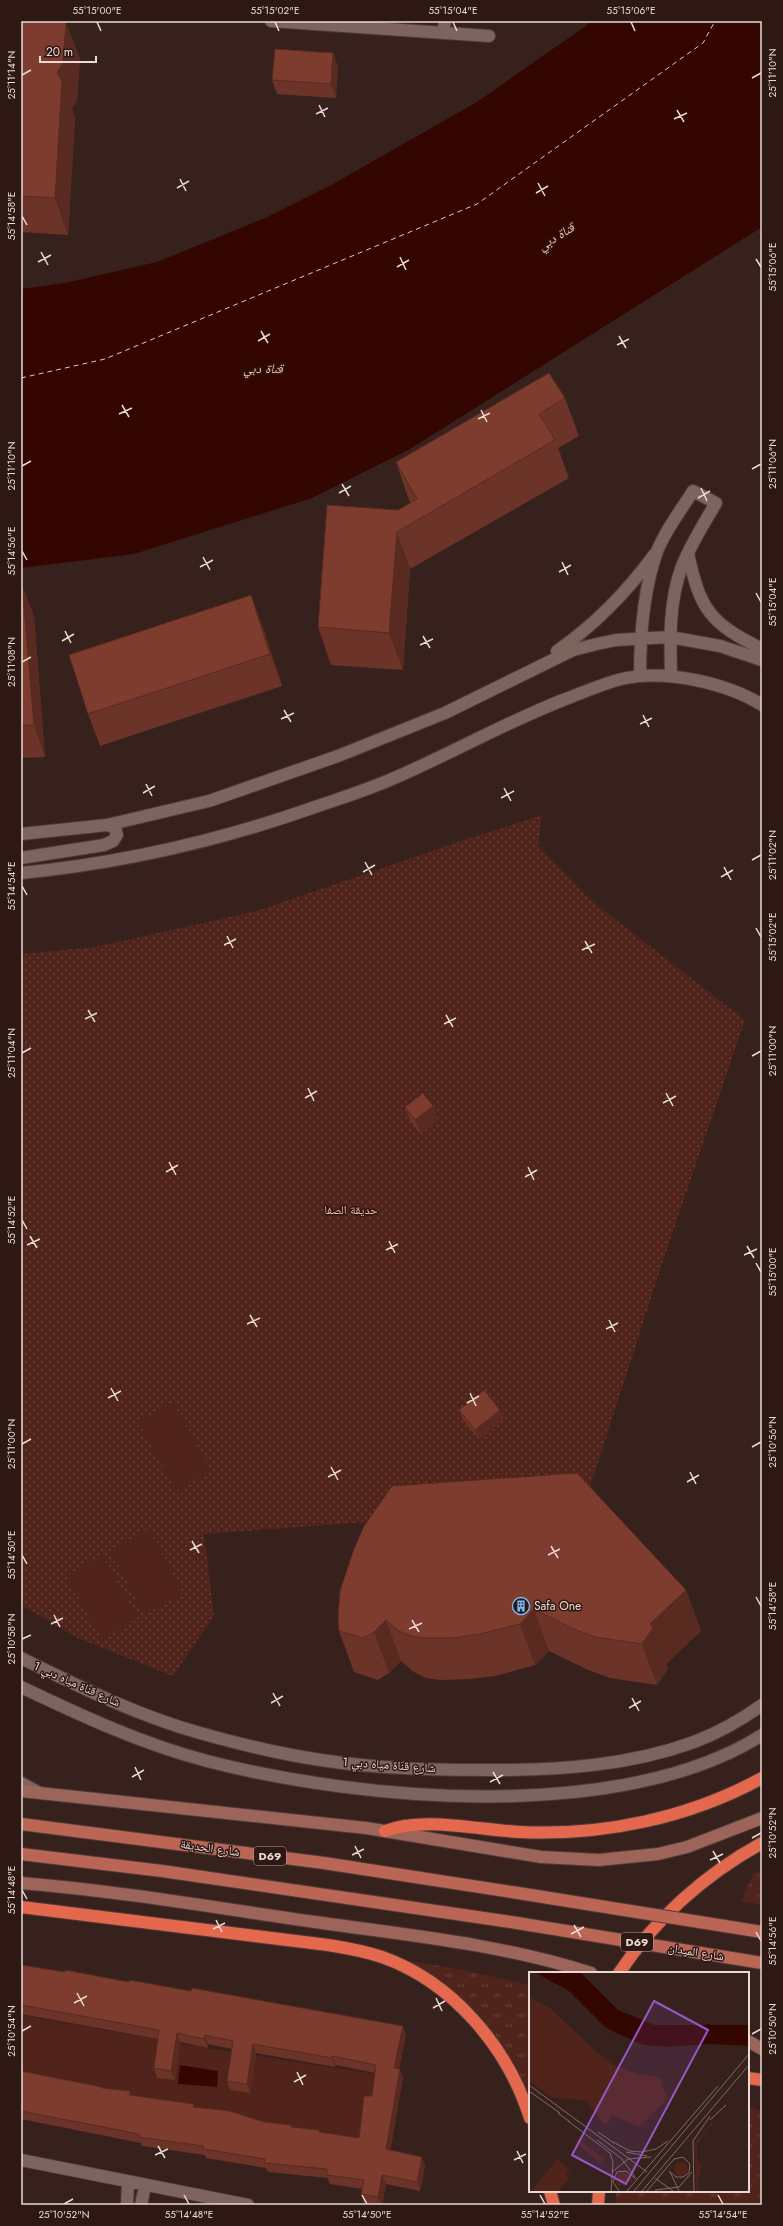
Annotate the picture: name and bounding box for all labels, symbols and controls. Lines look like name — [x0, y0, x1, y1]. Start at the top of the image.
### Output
text: 55°15'00"E — [72, 3, 122, 18]
text: 55°15'02"E — [251, 3, 299, 18]
text: 55°15'04"E — [428, 3, 478, 18]
text: 55°15'06"E — [607, 3, 655, 18]
scale bar — [40, 38, 96, 64]
text: 20 m — [46, 43, 73, 61]
text: 25°11'10"N — [765, 49, 780, 97]
text: 25°11'14"N — [4, 51, 19, 99]
text: 55°14'58"E — [4, 192, 19, 240]
water label: قناة دبي — [534, 217, 581, 256]
text: 55°15'06"E — [765, 243, 780, 291]
water label: قناة دبي — [243, 359, 285, 379]
text: 25°11'06"N — [765, 439, 780, 489]
text: 25°11'10"N — [4, 442, 19, 490]
text: 55°14'56"E — [4, 527, 19, 575]
text: 55°15'04"E — [765, 577, 780, 627]
text: 25°11'08"N — [4, 637, 19, 687]
text: 25°11'02"N — [765, 830, 780, 880]
text: 55°14'54"E — [4, 862, 19, 910]
text: 55°15'02"E — [765, 913, 780, 961]
text: 25°11'00"N — [765, 1026, 780, 1076]
text: 25°11'04"N — [4, 1028, 19, 1078]
text: 55°14'52"E — [4, 1196, 19, 1244]
park label: حديقة الصفا — [324, 1201, 378, 1219]
text: 55°15'00"E — [765, 1247, 780, 1297]
text: 25°10'56"N — [765, 1416, 780, 1468]
text: 25°11'00"N — [4, 1419, 19, 1469]
text: 55°14'50"E — [4, 1530, 19, 1580]
text: 55°14'58"E — [765, 1582, 780, 1630]
building icon: Safa One — [511, 1596, 531, 1616]
place label: Safa One — [534, 1597, 581, 1615]
text: 25°10'58"N — [4, 1614, 19, 1664]
street label: شارع قناة مياه دبي 1 — [30, 1657, 123, 1712]
street label: شارع قناة مياه دبي 1 — [342, 1753, 436, 1778]
text: 25°10'52"N — [765, 1807, 780, 1859]
street label: شارع الحديقة — [179, 1835, 241, 1861]
road number: D69 — [254, 1847, 286, 1865]
text: 55°14'48"E — [4, 1866, 19, 1914]
text: 55°14'56"E — [765, 1917, 780, 1965]
road number: D69 — [621, 1933, 653, 1951]
street label: شارع الميدان — [667, 1939, 725, 1965]
inset map — [529, 1972, 749, 2192]
text: 25°10'50"N — [765, 2003, 780, 2055]
text: 25°10'54"N — [4, 2005, 19, 2057]
text: 25°10'52"N — [38, 2207, 90, 2222]
text: 55°14'48"E — [165, 2207, 213, 2222]
text: 55°14'50"E — [342, 2207, 392, 2222]
text: 55°14'52"E — [521, 2207, 569, 2222]
text: 55°14'54"E — [699, 2207, 747, 2222]

